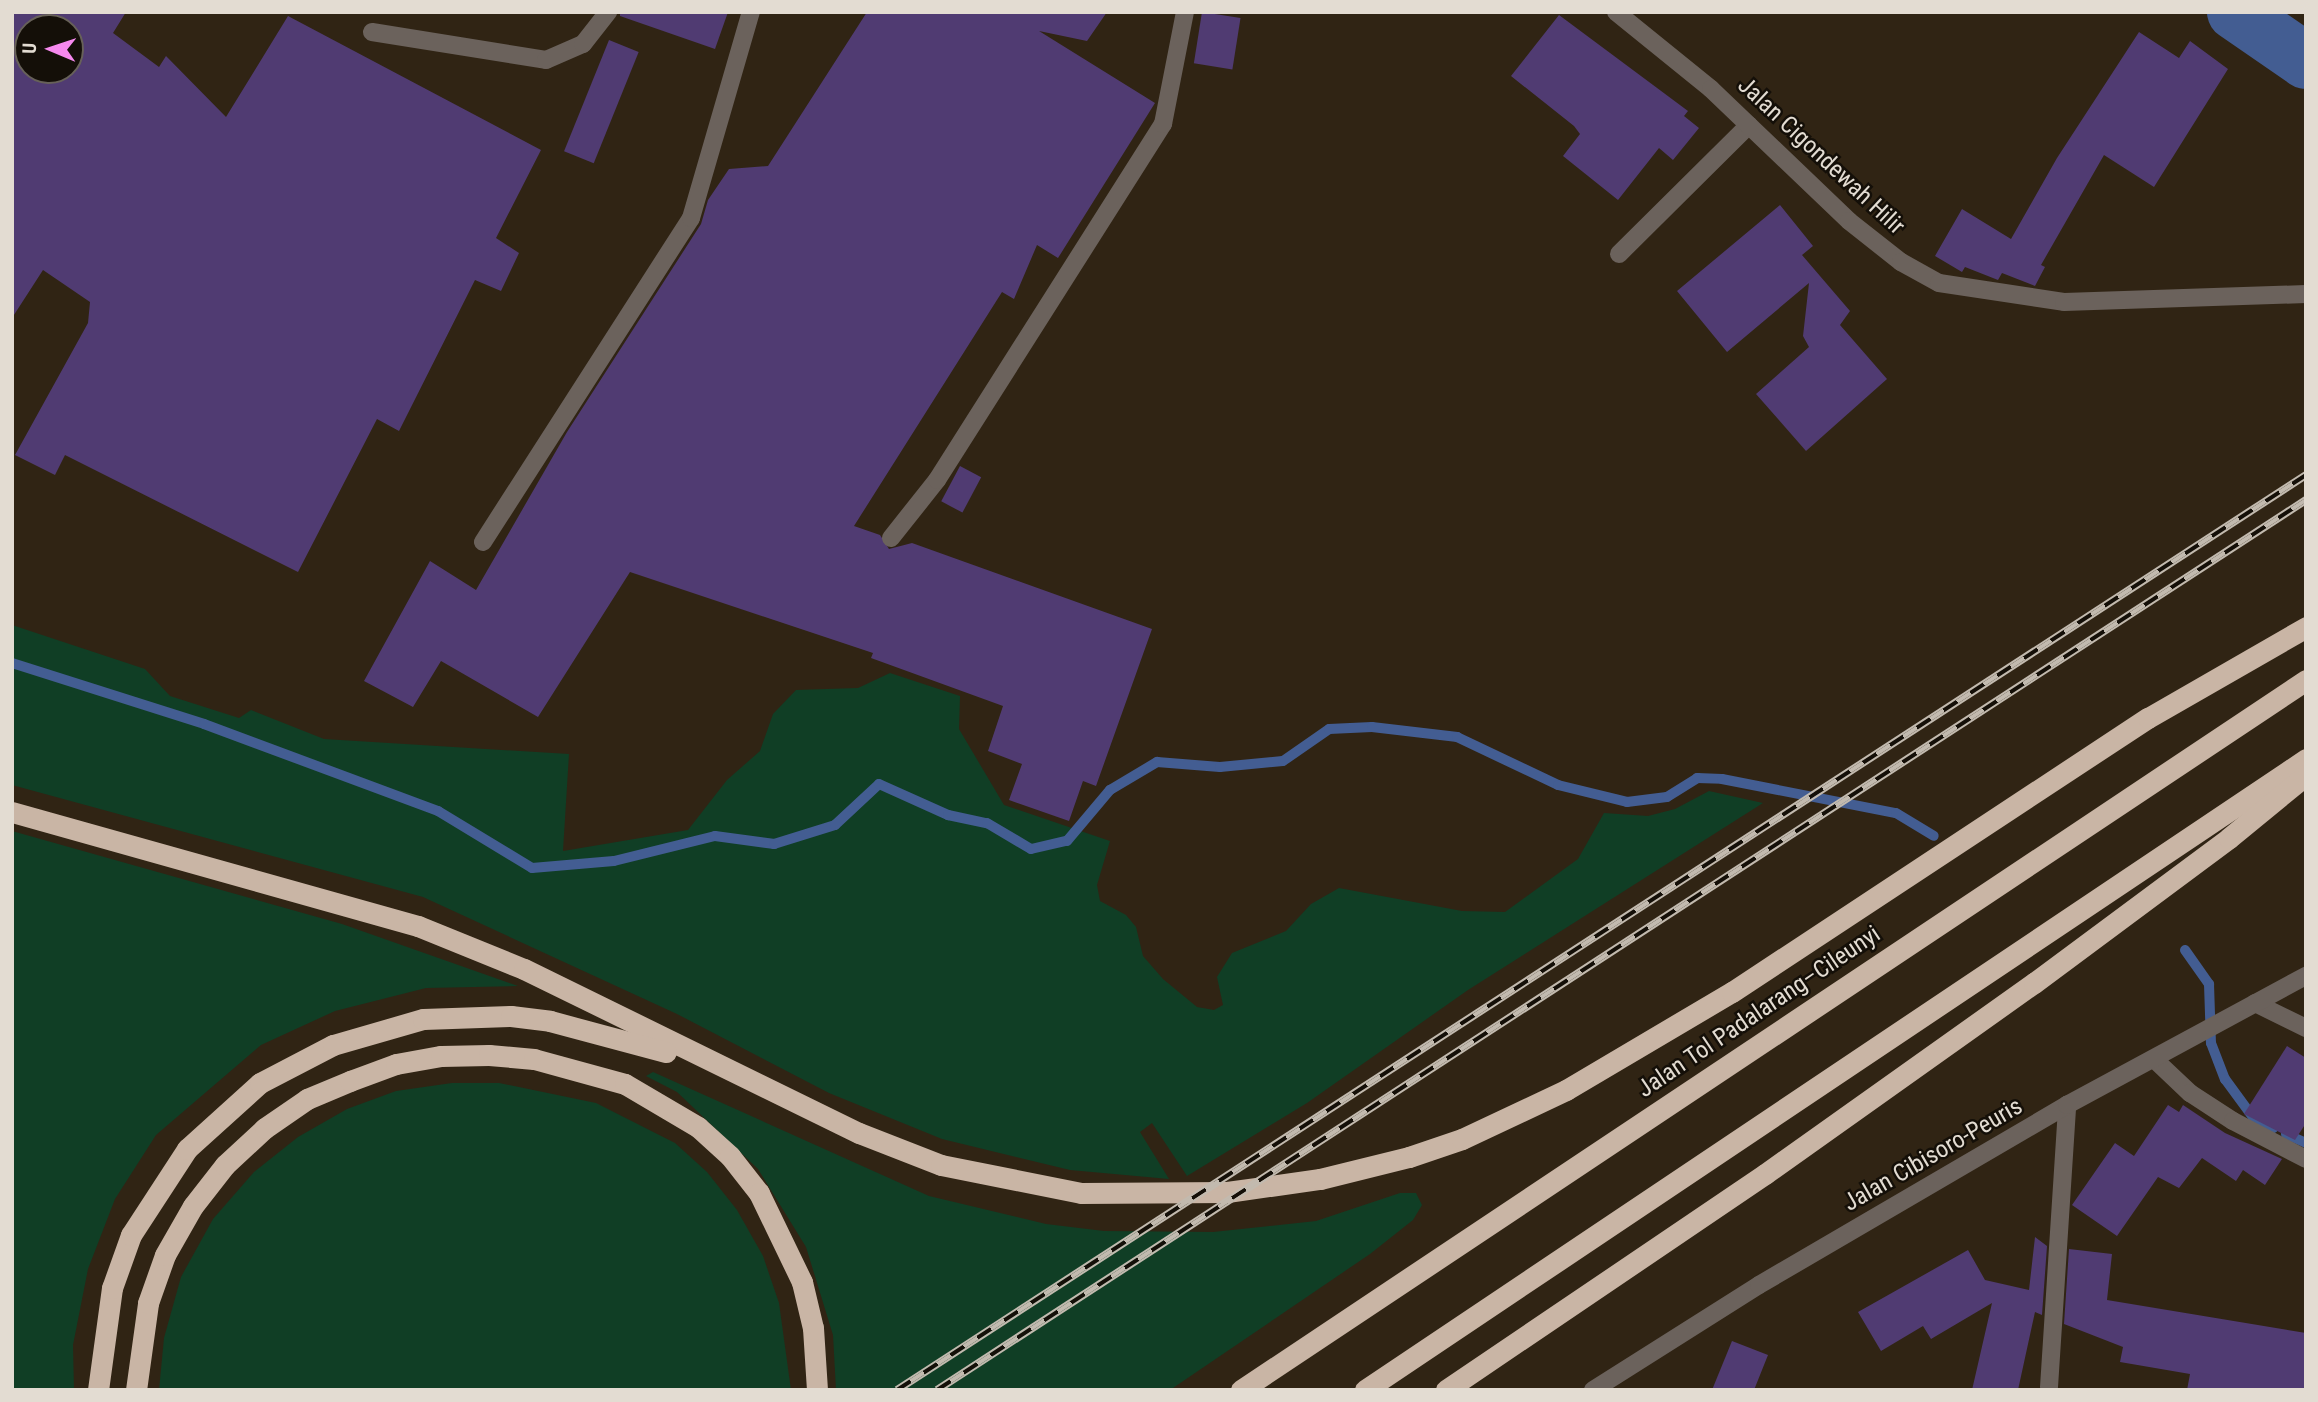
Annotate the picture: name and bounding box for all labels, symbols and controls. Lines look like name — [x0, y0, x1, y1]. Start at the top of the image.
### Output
north arrow — [14, 14, 84, 84]
text: U — [18, 42, 41, 54]
street label: Jalan Cigondewah Hilir — [1731, 71, 1911, 241]
street label: Jalan Tol Padalarang–Cileunyi — [1632, 920, 1886, 1104]
street label: Jalan Cibisoro-Peuris — [1839, 1092, 2027, 1218]

